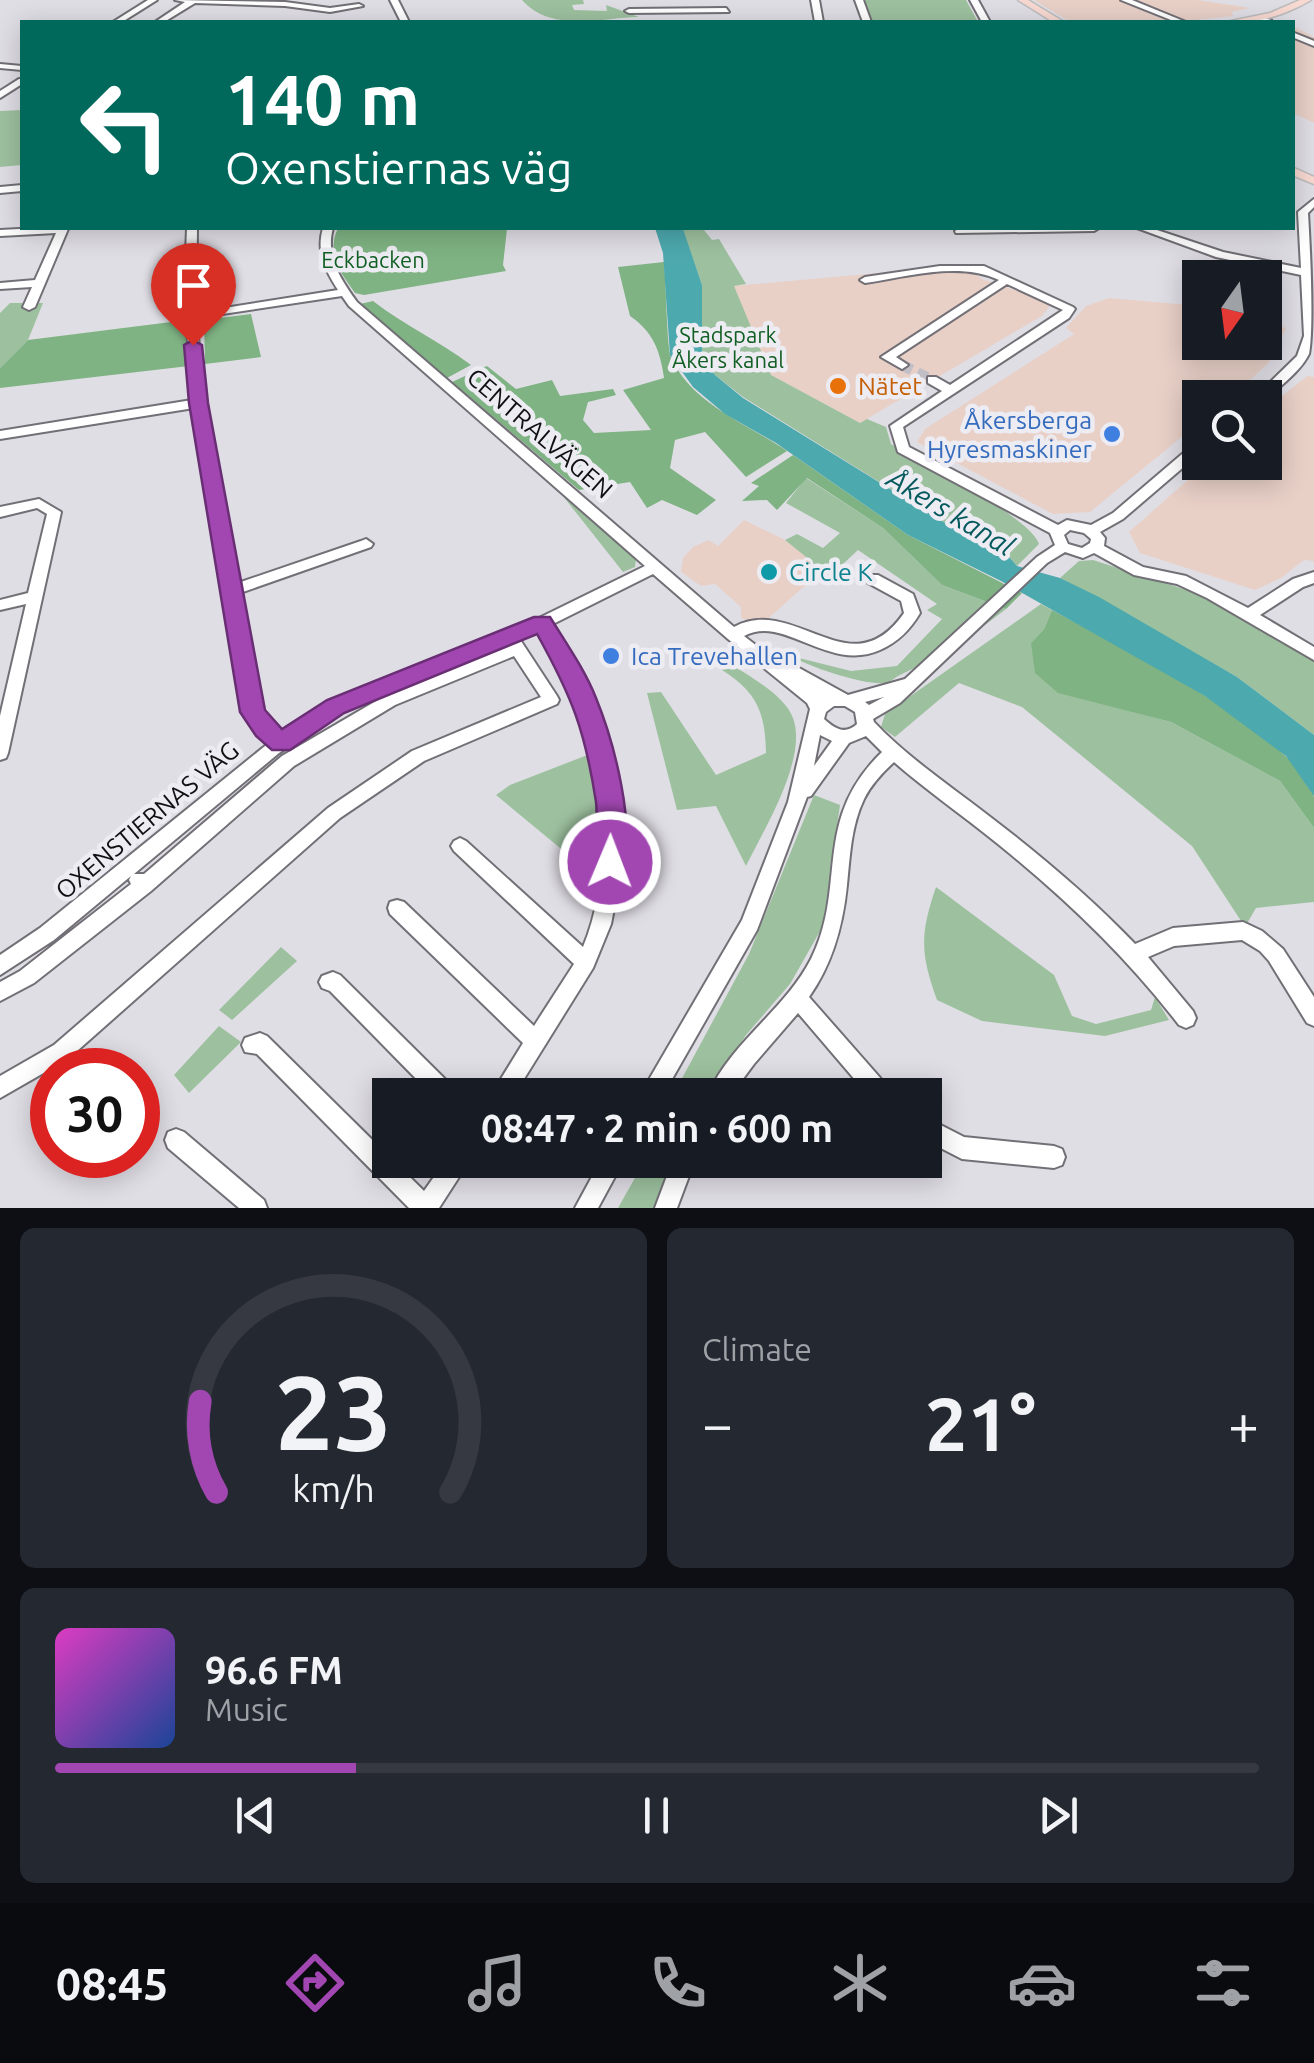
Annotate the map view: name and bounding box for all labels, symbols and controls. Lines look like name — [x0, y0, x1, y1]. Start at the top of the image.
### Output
icon: left — [60, 60, 190, 190]
text: 140 m — [225, 60, 420, 138]
text: Oxenstiernas väg — [225, 142, 572, 193]
pin — [151, 243, 236, 346]
park label: Eckbacken — [321, 247, 425, 272]
icon: arrive — [166, 258, 221, 313]
north arrow — [1182, 260, 1282, 360]
map controls — [1182, 260, 1282, 480]
park label: Stadspark Åkers kanal — [672, 322, 784, 372]
street label: CENTRALVÄGEN — [462, 362, 618, 504]
place label: Nätet — [858, 372, 922, 400]
marker: Nätet — [827, 375, 849, 397]
button: search — [1182, 380, 1282, 480]
place label: Åkersberga Hyresmaskiner — [927, 406, 1093, 463]
marker: Åkersberga Hyresmaskiner — [1101, 423, 1123, 445]
water label: Åkers kanal — [881, 461, 1020, 562]
place label: Circle K — [789, 558, 873, 586]
marker: Circle K — [758, 561, 780, 583]
place label: Ica Trevehallen — [631, 642, 798, 670]
marker: Ica Trevehallen — [600, 645, 622, 667]
street label: OXENSTIERNAS VÄG — [50, 735, 244, 905]
position arrow — [558, 810, 662, 914]
speed limit sign: 30 — [30, 1048, 160, 1178]
text: 08:47 · 2 min · 600 m — [481, 1107, 833, 1149]
text: Climate — [702, 1331, 812, 1367]
text: 23 — [275, 1353, 392, 1470]
text: 21° — [925, 1381, 1036, 1465]
text: − — [702, 1393, 733, 1454]
text: + — [1228, 1393, 1259, 1454]
text: km/h — [292, 1469, 375, 1509]
text: 96.6 FM — [205, 1649, 343, 1691]
text: Music — [205, 1691, 288, 1727]
icon: previous — [228, 1788, 283, 1843]
icon: pause — [629, 1788, 684, 1843]
icon: next — [1031, 1788, 1086, 1843]
icon: directions — [280, 1948, 350, 2018]
icon: music — [462, 1948, 532, 2018]
icon: phone — [643, 1948, 713, 2018]
icon: climate — [825, 1948, 895, 2018]
icon: car — [1007, 1948, 1077, 2018]
icon: filters — [1188, 1948, 1258, 2018]
text: 08:45 — [56, 1958, 168, 2009]

